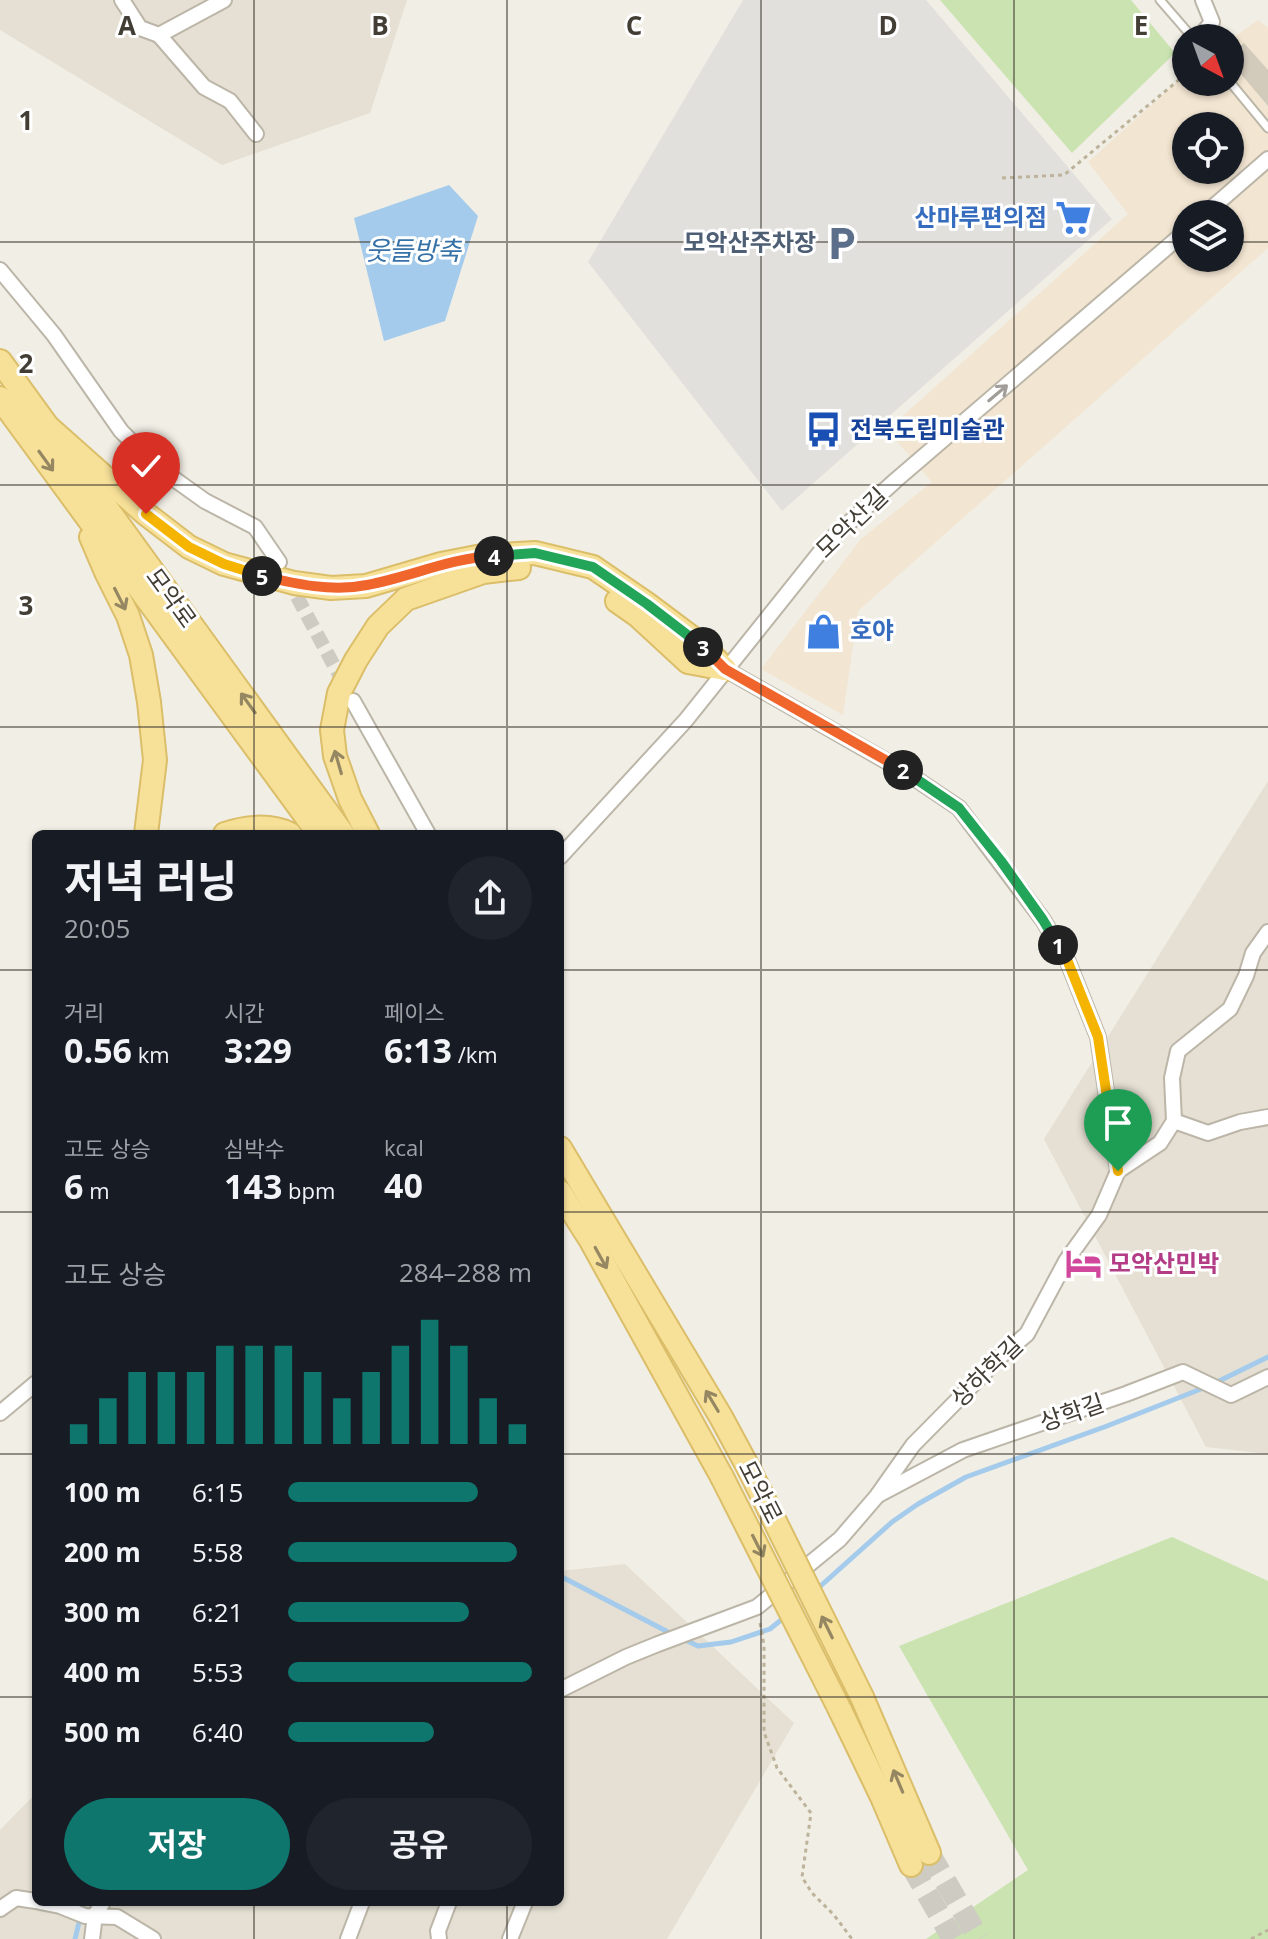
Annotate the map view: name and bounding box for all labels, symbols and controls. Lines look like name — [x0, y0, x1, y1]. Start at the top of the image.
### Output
text: A — [118, 7, 136, 43]
text: B — [371, 7, 389, 43]
text: C — [626, 7, 642, 43]
text: D — [878, 7, 898, 43]
text: E — [1134, 7, 1148, 43]
north arrow — [1172, 24, 1244, 96]
map controls — [1172, 24, 1244, 272]
text: 1 — [19, 102, 33, 138]
button: locate — [1172, 112, 1244, 184]
supermarket icon: 산마루편의점 — [1054, 199, 1092, 237]
place label: 산마루편의점 — [915, 200, 1047, 233]
button: layers — [1172, 200, 1244, 272]
parking icon: 모악산주차장 — [823, 224, 861, 262]
place label: 모악산주차장 — [684, 225, 816, 258]
water label: 웃들방축 — [365, 232, 463, 268]
text: 2 — [19, 345, 34, 381]
one-way arrow — [988, 384, 1008, 402]
bus stop icon: 전북도립미술관 — [805, 411, 843, 449]
place label: 전북도립미술관 — [850, 412, 1005, 445]
pin — [112, 432, 180, 514]
icon: check — [124, 444, 168, 488]
one-way arrow — [37, 450, 54, 471]
street label: 모악산길 — [808, 479, 894, 564]
pin: 4 — [474, 536, 514, 576]
text: 4 — [488, 541, 500, 571]
pin: 5 — [242, 556, 282, 596]
street label: 모악로 — [139, 561, 205, 634]
text: 5 — [256, 561, 268, 591]
text: 3 — [19, 587, 33, 623]
one-way arrow — [112, 587, 128, 611]
shop icon: 호야 — [805, 612, 843, 650]
place label: 호야 — [850, 613, 894, 646]
pin: 3 — [683, 627, 723, 667]
text: 3 — [697, 632, 709, 662]
one-way arrow — [240, 693, 257, 714]
one-way arrow — [330, 750, 345, 776]
pin: 2 — [883, 750, 923, 790]
text: 2 — [897, 755, 909, 785]
text: 저녁 러닝 — [64, 850, 237, 910]
button: share — [448, 856, 532, 940]
text: 20:05 — [64, 910, 130, 946]
pin: 1 — [1038, 925, 1078, 965]
text: 1 — [1052, 930, 1064, 960]
text: 거리 — [64, 997, 104, 1027]
text: 시간 — [224, 997, 264, 1027]
text: 페이스 — [384, 997, 445, 1027]
text: 0.56 — [64, 1027, 132, 1073]
text: 3:29 — [224, 1027, 292, 1073]
text: 6:13 — [384, 1027, 452, 1073]
text: km — [132, 1039, 170, 1069]
text: /km — [452, 1039, 498, 1069]
pin — [1084, 1089, 1152, 1171]
icon: arrive — [1096, 1101, 1140, 1145]
text: kcal — [384, 1132, 424, 1162]
text: 고도 상승 — [64, 1133, 151, 1163]
text: 심박수 — [224, 1133, 285, 1163]
text: 40 — [384, 1162, 423, 1208]
text: 6 — [64, 1163, 83, 1209]
text: 143 — [224, 1163, 282, 1209]
text: m — [83, 1175, 110, 1205]
text: bpm — [282, 1175, 335, 1205]
hotel icon: 모악산민박 — [1064, 1245, 1102, 1283]
one-way arrow — [593, 1246, 609, 1269]
place label: 모악산민박 — [1109, 1246, 1219, 1279]
text: 284–288 m — [399, 1254, 532, 1290]
text: 고도 상승 — [64, 1256, 166, 1292]
street label: 상하학길 — [943, 1328, 1029, 1413]
street label: 상학길 — [1035, 1385, 1108, 1438]
one-way arrow — [703, 1390, 719, 1413]
street label: 모악로 — [732, 1454, 791, 1528]
text: 100 m — [64, 1474, 141, 1510]
text: 6:15 — [192, 1474, 243, 1510]
text: 200 m — [64, 1534, 141, 1570]
text: 5:58 — [192, 1534, 243, 1570]
one-way arrow — [750, 1534, 766, 1558]
text: 300 m — [64, 1594, 141, 1630]
text: 6:21 — [192, 1594, 243, 1630]
one-way arrow — [819, 1615, 834, 1639]
text: 400 m — [64, 1654, 141, 1690]
text: 5:53 — [192, 1654, 243, 1690]
text: 500 m — [64, 1714, 141, 1750]
text: 6:40 — [192, 1714, 243, 1750]
one-way arrow — [890, 1770, 905, 1794]
button: 저장 — [64, 1798, 290, 1890]
button: 공유 — [306, 1798, 532, 1890]

